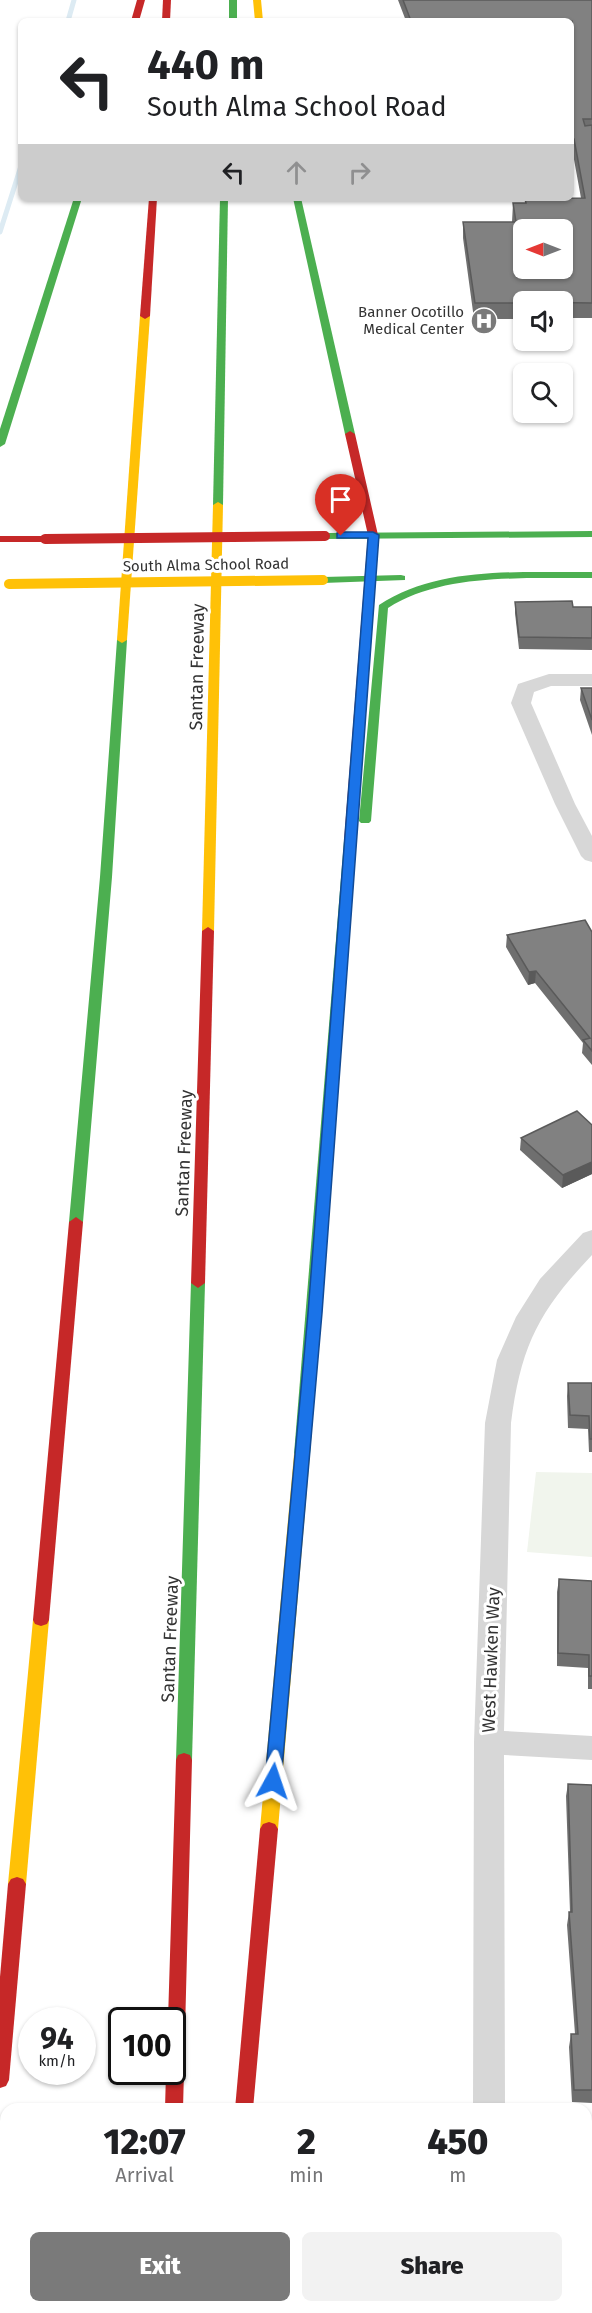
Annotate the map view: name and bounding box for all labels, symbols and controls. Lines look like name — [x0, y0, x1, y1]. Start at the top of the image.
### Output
text: 440 m — [147, 40, 264, 90]
icon: left — [48, 42, 126, 120]
text: South Alma School Road — [147, 91, 447, 123]
icon: left — [217, 156, 250, 189]
icon: ahead — [280, 156, 313, 189]
icon: right — [343, 156, 376, 189]
north arrow — [513, 219, 573, 279]
map controls — [513, 219, 573, 423]
button: sound — [513, 291, 573, 351]
place label: Banner Ocotillo Medical Center — [358, 303, 464, 338]
hospital icon: Banner Ocotillo Medical Center — [469, 306, 499, 336]
button: search — [513, 363, 573, 423]
pin — [315, 474, 366, 536]
icon: arrive — [324, 483, 357, 516]
street label: South Alma School Road — [123, 555, 289, 575]
street label: Santan Freeway — [185, 603, 209, 731]
street label: Santan Freeway — [171, 1089, 197, 1217]
street label: Santan Freeway — [157, 1575, 183, 1703]
street label: West Hawken Way — [477, 1587, 505, 1733]
position arrow — [241, 1749, 305, 1813]
speed limit sign: 100 — [108, 2007, 186, 2085]
text: 94 — [40, 2021, 74, 2057]
text: km/h — [38, 2052, 76, 2070]
text: 12:07 — [103, 2120, 186, 2164]
text: 2 — [297, 2120, 316, 2164]
text: 450 — [427, 2120, 489, 2164]
text: Arrival — [115, 2163, 174, 2187]
text: min — [289, 2163, 324, 2187]
text: m — [449, 2163, 466, 2187]
button: Exit — [30, 2232, 290, 2301]
button: Share — [302, 2232, 562, 2301]

